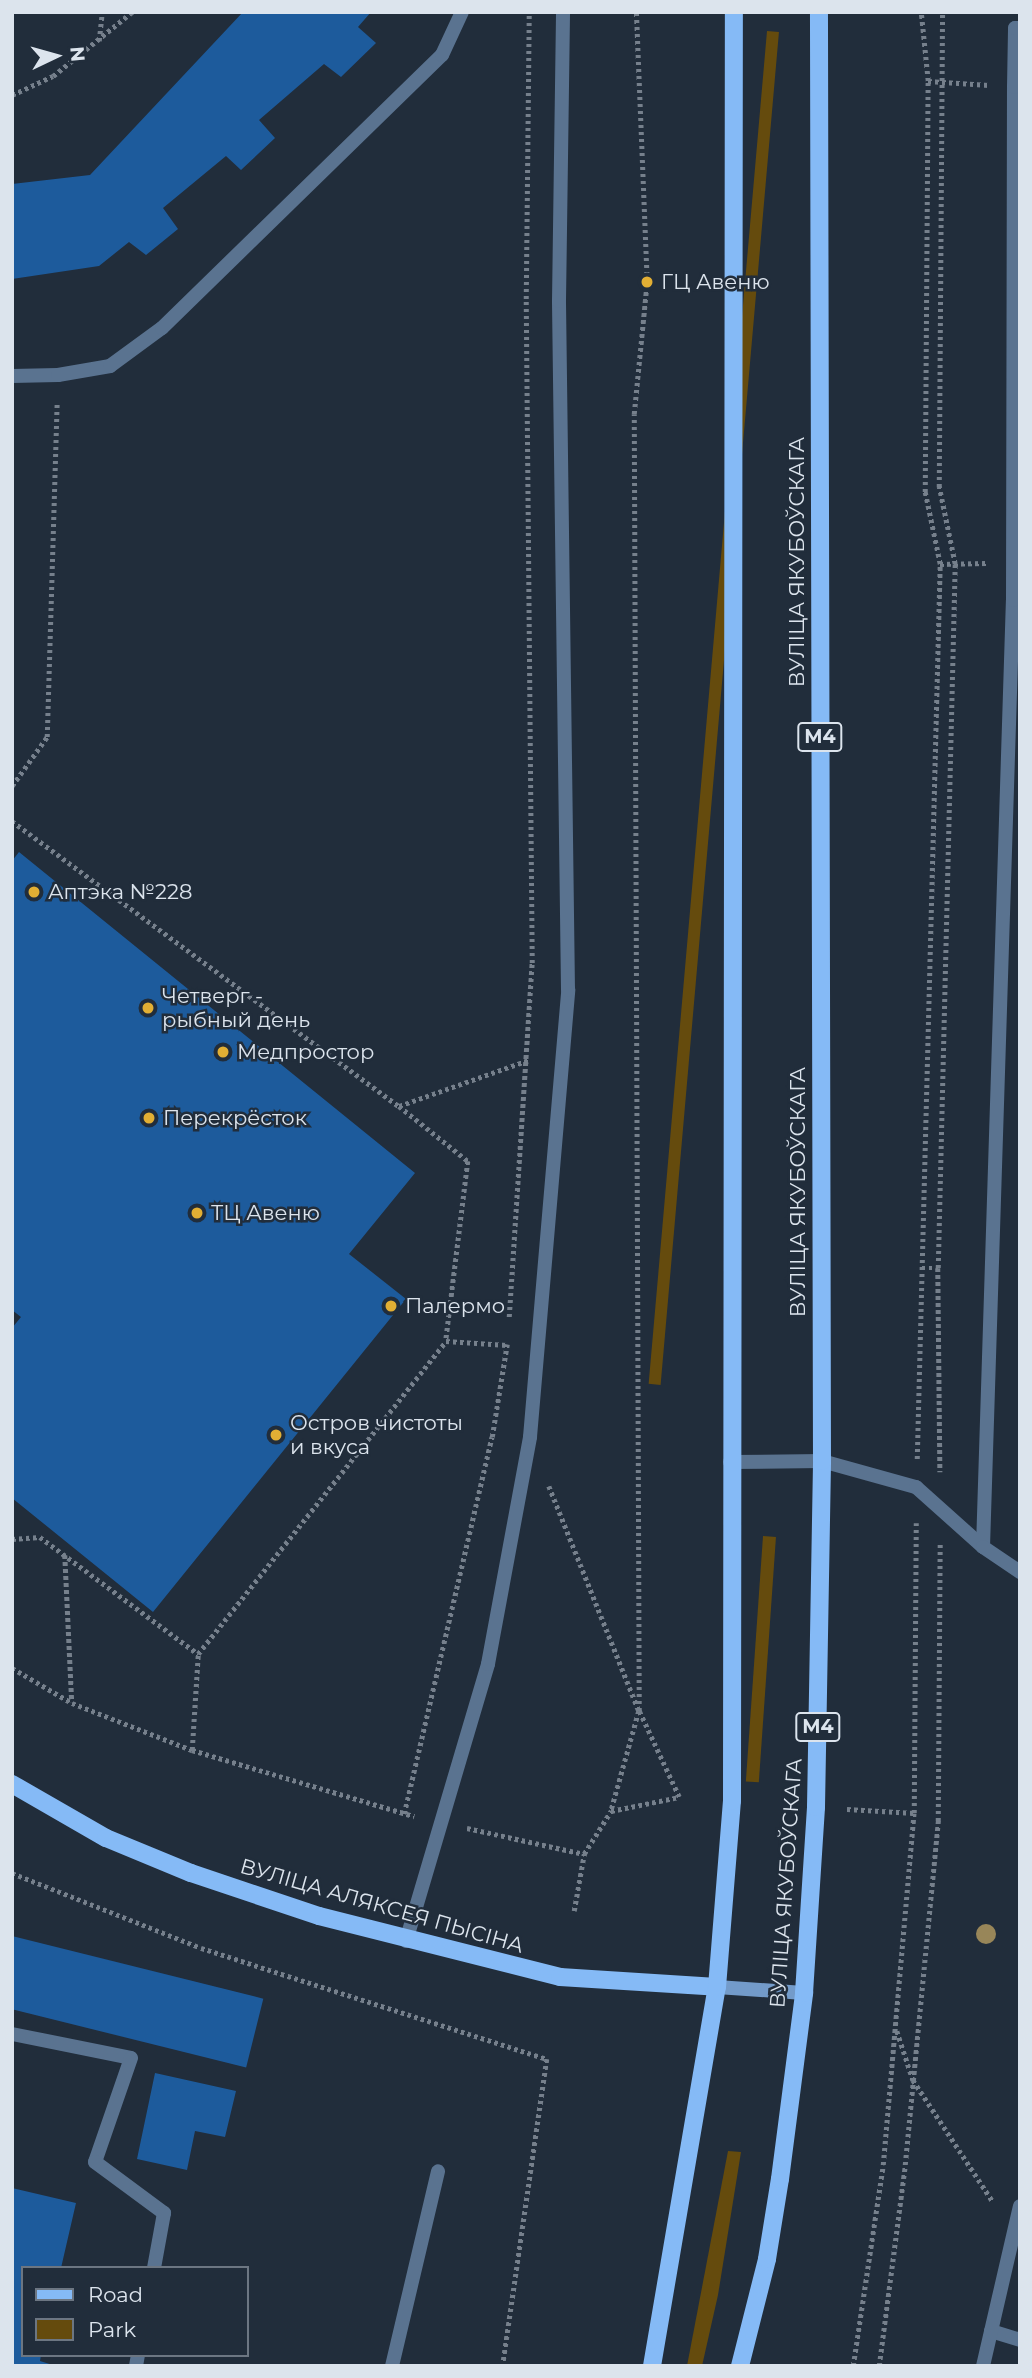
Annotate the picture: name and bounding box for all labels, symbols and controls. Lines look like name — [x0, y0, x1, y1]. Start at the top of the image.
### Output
north arrow — [21, 21, 91, 91]
text: N — [65, 45, 90, 63]
place label: ГЦ Авеню — [661, 269, 770, 295]
marker: ГЦ Авеню — [639, 274, 655, 290]
street label: ВУЛІЦА ЯКУБОЎСКАГА — [784, 437, 810, 687]
road number: М4 — [797, 722, 843, 752]
place label: Аптэка №228 — [48, 879, 192, 905]
marker: Аптэка №228 — [26, 884, 42, 900]
place label: Четверг - рыбный день — [162, 983, 310, 1033]
marker: Четверг - рыбный день — [140, 1000, 156, 1016]
place label: Медпростор — [237, 1039, 374, 1065]
marker: Медпростор — [215, 1044, 231, 1060]
street label: ВУЛІЦА ЯКУБОЎСКАГА — [785, 1067, 811, 1317]
place label: Перекрёсток — [163, 1105, 307, 1131]
marker: Перекрёсток — [141, 1110, 157, 1126]
place label: ТЦ Авеню — [211, 1200, 320, 1226]
marker: ТЦ Авеню — [189, 1205, 205, 1221]
place label: Палермо — [405, 1293, 505, 1319]
marker: Палермо — [383, 1298, 399, 1314]
place label: Остров чистоты и вкуса — [290, 1410, 463, 1460]
marker: Остров чистоты и вкуса — [268, 1427, 284, 1443]
road number: М4 — [795, 1712, 841, 1742]
street label: ВУЛІЦА ЯКУБОЎСКАГА — [765, 1757, 807, 2009]
street label: ВУЛІЦА АЛЯКСЕЯ ПЫСІНА — [237, 1853, 527, 1959]
legend — [21, 2266, 248, 2357]
text: Road — [88, 2282, 143, 2307]
text: Park — [88, 2317, 136, 2342]

